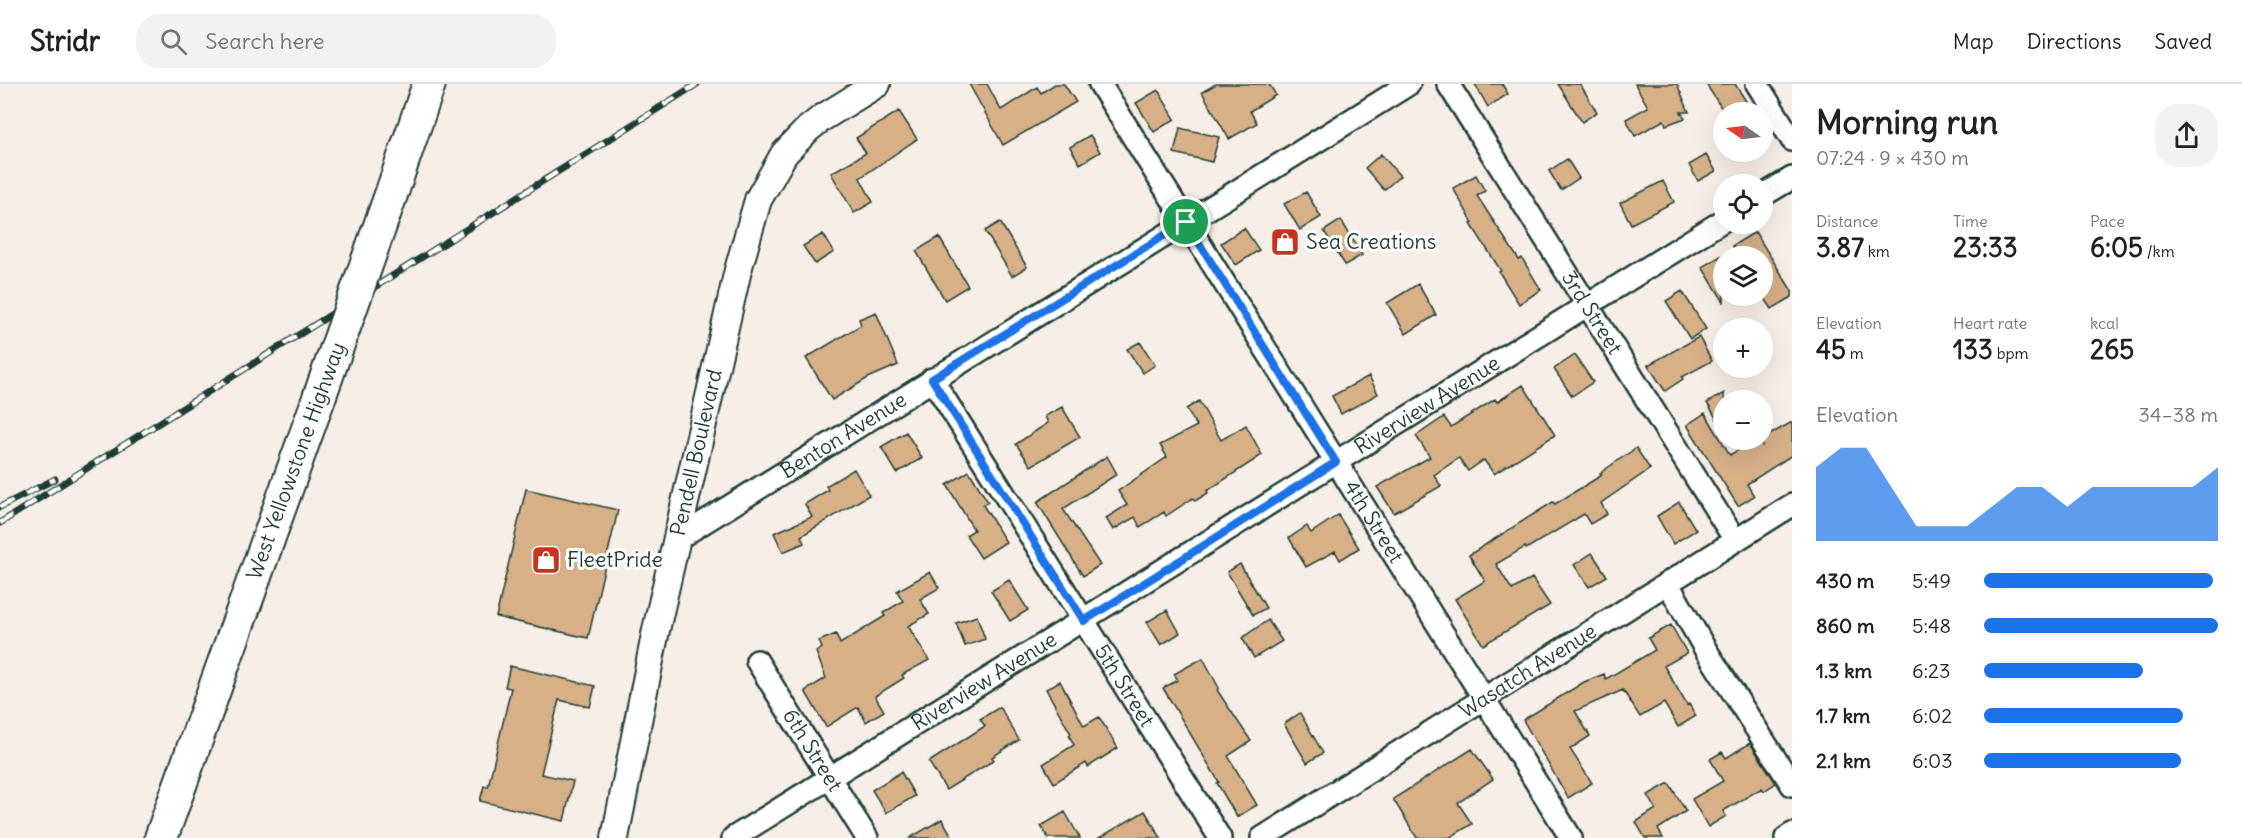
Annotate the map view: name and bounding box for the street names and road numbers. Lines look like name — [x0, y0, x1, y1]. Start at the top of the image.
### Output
street label: 3rd Street — [1556, 265, 1629, 359]
street label: West Yellowstone Highway — [240, 338, 351, 583]
street label: Riverview Avenue — [1349, 349, 1505, 460]
street label: Pendell Boulevard — [664, 367, 728, 538]
street label: Benton Avenue — [775, 386, 911, 484]
street label: 4th Street — [1338, 475, 1410, 568]
street label: Wasatch Avenue — [1454, 617, 1601, 724]
street label: Riverview Avenue — [906, 625, 1062, 736]
street label: 5th Street — [1089, 639, 1161, 732]
street label: 6th Street — [777, 704, 849, 796]

